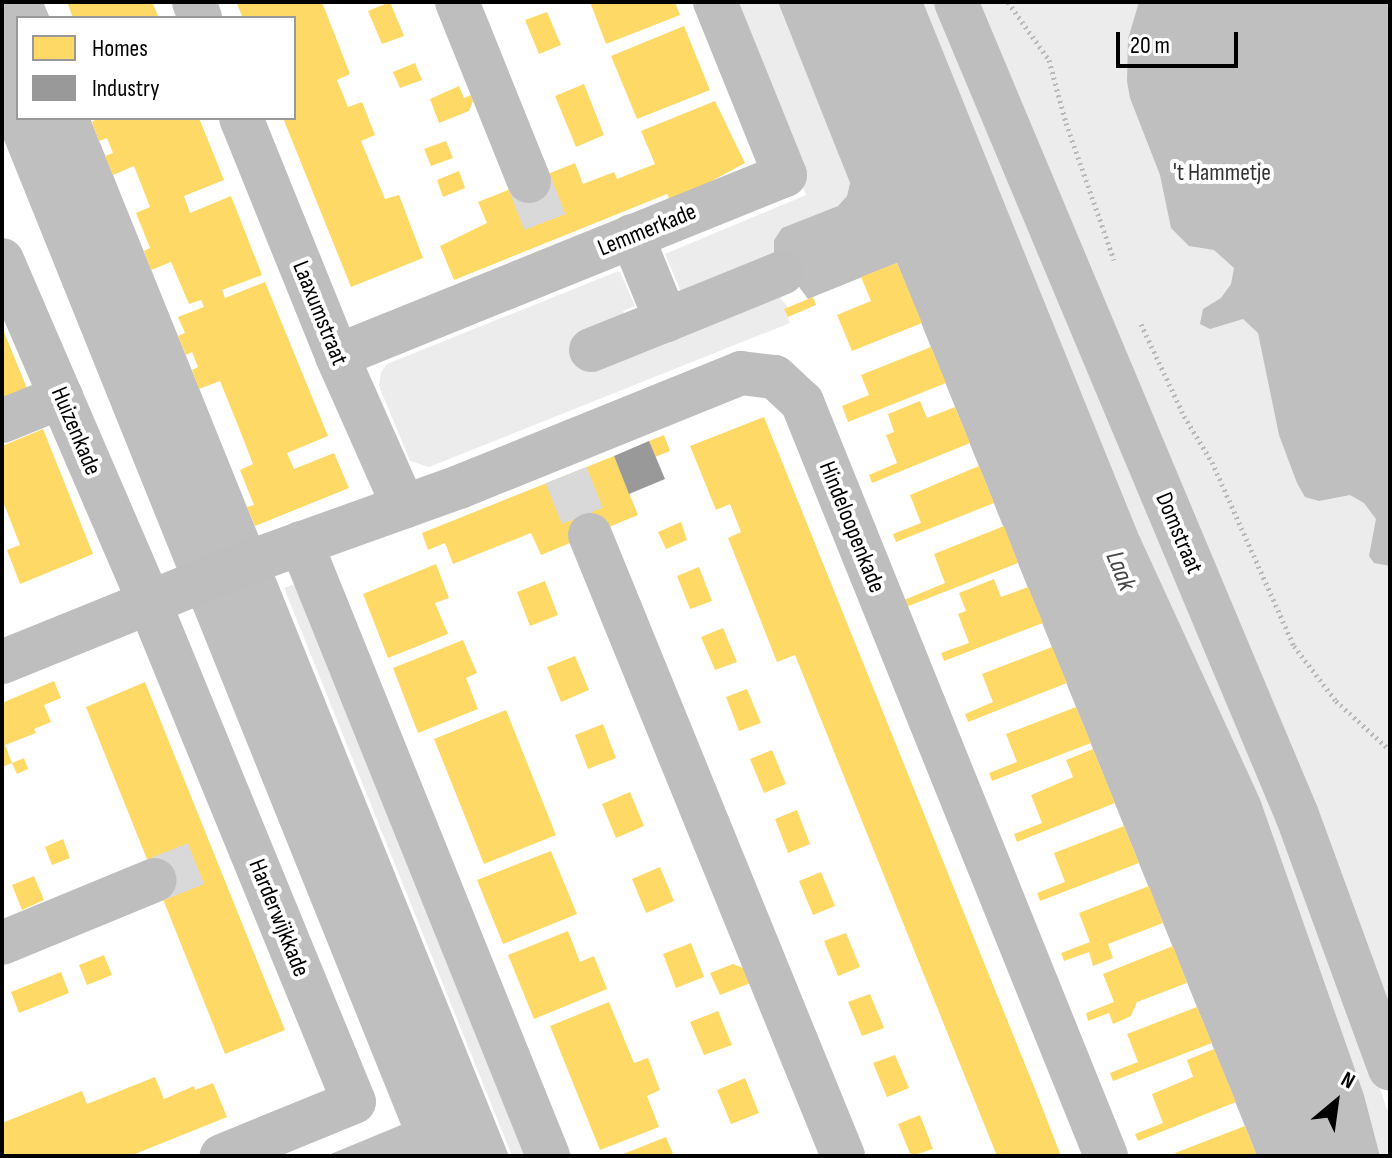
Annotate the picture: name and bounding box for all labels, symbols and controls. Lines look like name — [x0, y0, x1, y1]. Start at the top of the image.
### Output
legend — [16, 16, 296, 120]
scale bar — [1120, 16, 1242, 66]
text: 20 m — [1130, 31, 1170, 60]
text: Homes — [92, 34, 148, 63]
text: Industry — [92, 74, 159, 103]
park label: 't Hammetje — [1173, 159, 1271, 187]
street label: Lemmerkade — [594, 197, 700, 263]
street label: Laaxumstraat — [286, 257, 354, 369]
street label: Huizenkade — [45, 383, 107, 479]
street label: Hindeloopenkade — [813, 457, 891, 597]
street label: Domstraat — [1149, 488, 1209, 578]
water label: Laak — [1098, 547, 1142, 595]
street label: Harderwijkkade — [242, 855, 316, 981]
north arrow — [1296, 1062, 1376, 1142]
text: N — [1336, 1066, 1360, 1095]

